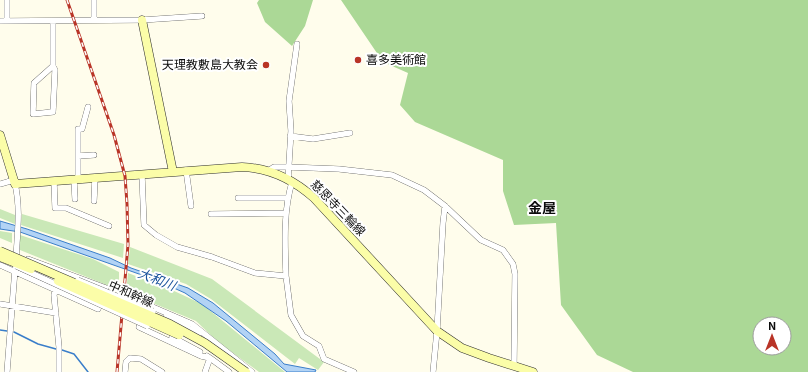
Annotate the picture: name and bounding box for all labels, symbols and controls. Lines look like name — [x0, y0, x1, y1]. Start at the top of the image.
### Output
place label: 喜多美術館 — [366, 50, 426, 67]
place label: 天理教敷島大教会 — [162, 55, 258, 72]
marker: 喜多美術館 — [353, 55, 363, 65]
marker: 天理教敷島大教会 — [261, 60, 271, 70]
street label: 慈恩寺三輪線 — [308, 175, 370, 239]
district label: 金屋 — [528, 197, 556, 217]
water label: 大和川 — [136, 263, 181, 295]
street label: 中和幹線 — [106, 275, 157, 310]
north arrow — [752, 316, 792, 356]
text: N — [768, 317, 776, 333]

